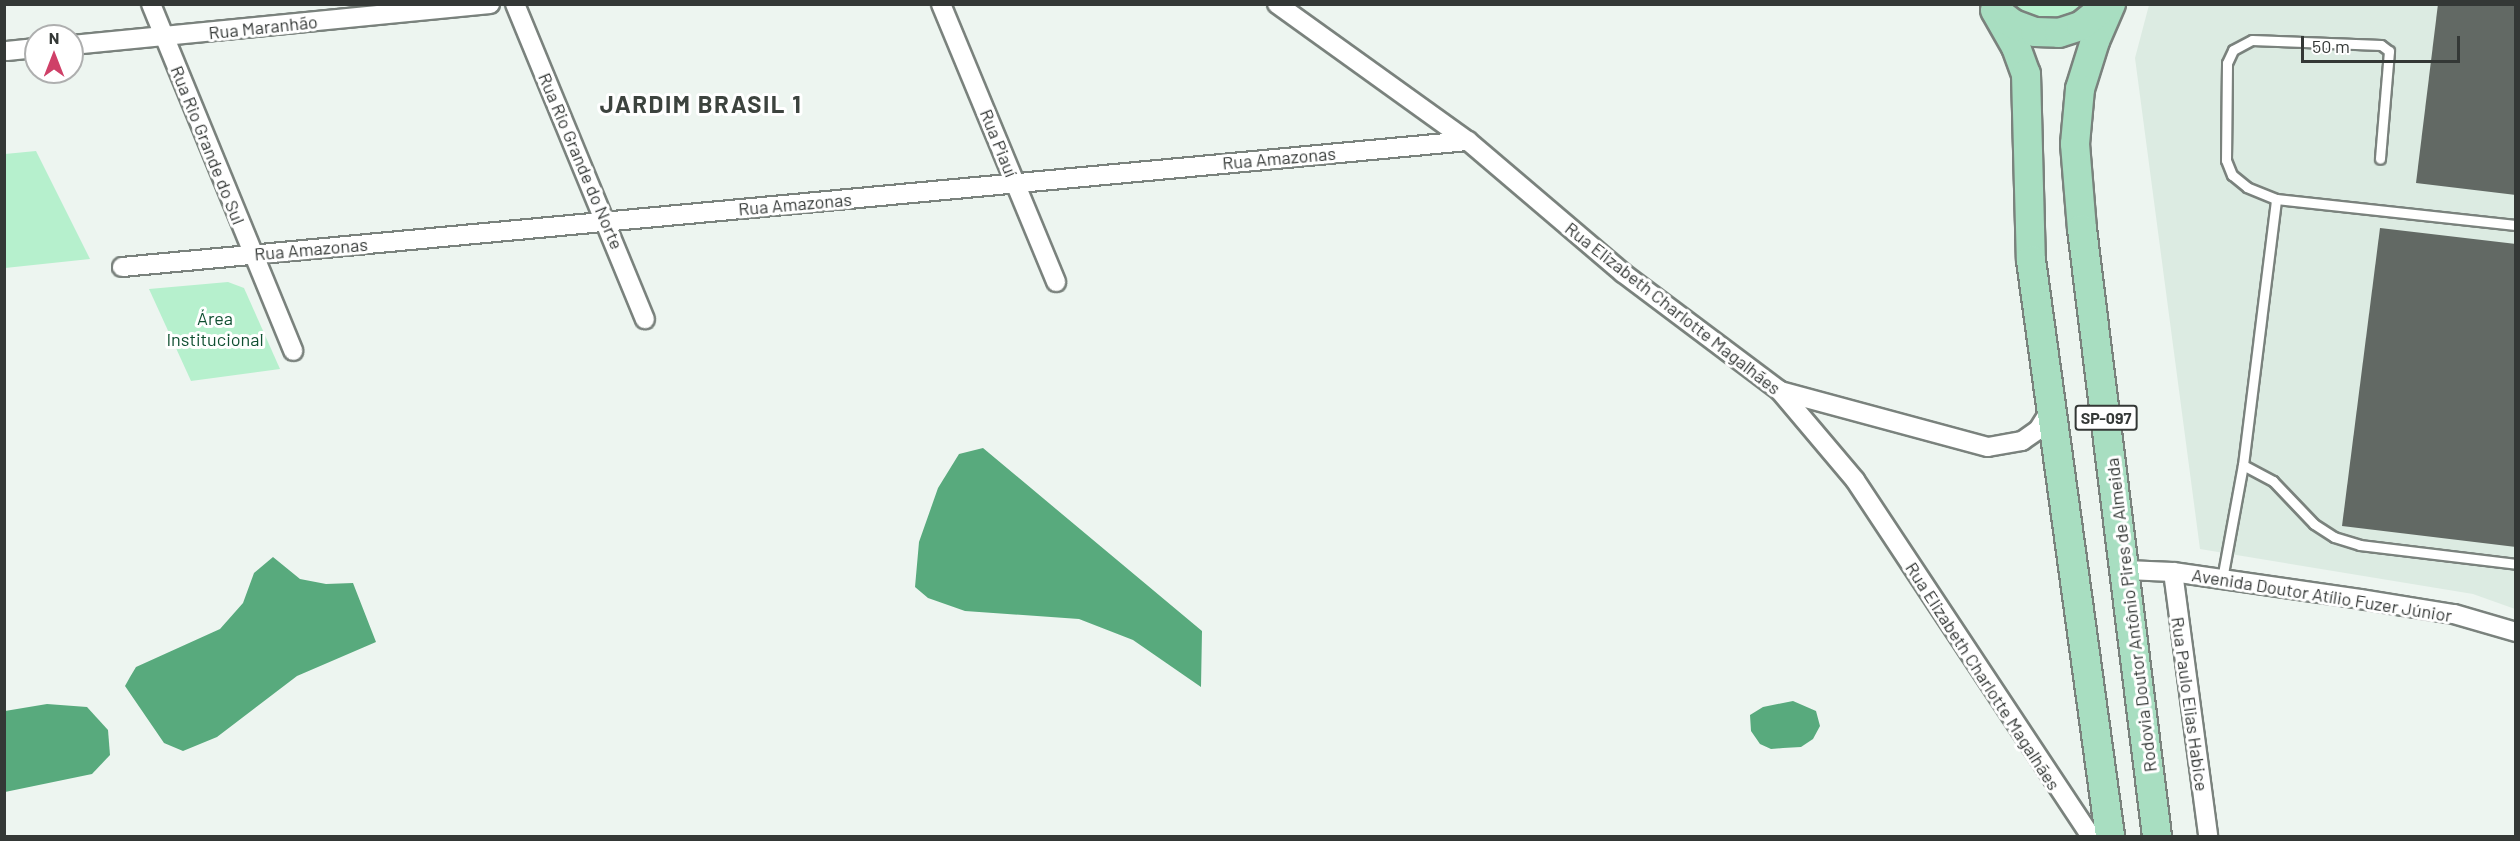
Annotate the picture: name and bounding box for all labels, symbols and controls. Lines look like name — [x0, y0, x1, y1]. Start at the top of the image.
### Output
street label: Rua Maranhão — [207, 11, 319, 43]
north arrow — [24, 24, 84, 84]
scale bar — [2304, 24, 2463, 62]
text: N — [49, 28, 59, 47]
text: 50 m — [2312, 35, 2350, 57]
street label: Rua Rio Grande do Sul — [166, 62, 250, 228]
street label: Rua Rio Grande do Norte — [534, 69, 628, 253]
district label: JARDIM BRASIL 1 — [600, 90, 802, 118]
street label: Rua Piauí — [976, 106, 1022, 180]
street label: Rua Amazonas — [1221, 142, 1337, 174]
street label: Rua Amazonas — [737, 188, 853, 220]
street label: Rua Elizabeth Charlotte Magalhães — [1561, 217, 1785, 399]
street label: Rua Amazonas — [253, 233, 369, 265]
park label: Área Institucional — [166, 308, 264, 350]
road number: SP-097 — [2074, 405, 2138, 431]
street label: Rodovia Doutor Antônio Pires de Almeida — [2101, 457, 2161, 773]
street label: Rua Elizabeth Charlotte Magalhães — [1901, 558, 2065, 794]
street label: Avenida Doutor Atílio Fuzer Júnior — [2190, 564, 2454, 626]
street label: Rua Paulo Elias Habice — [2167, 615, 2213, 793]

